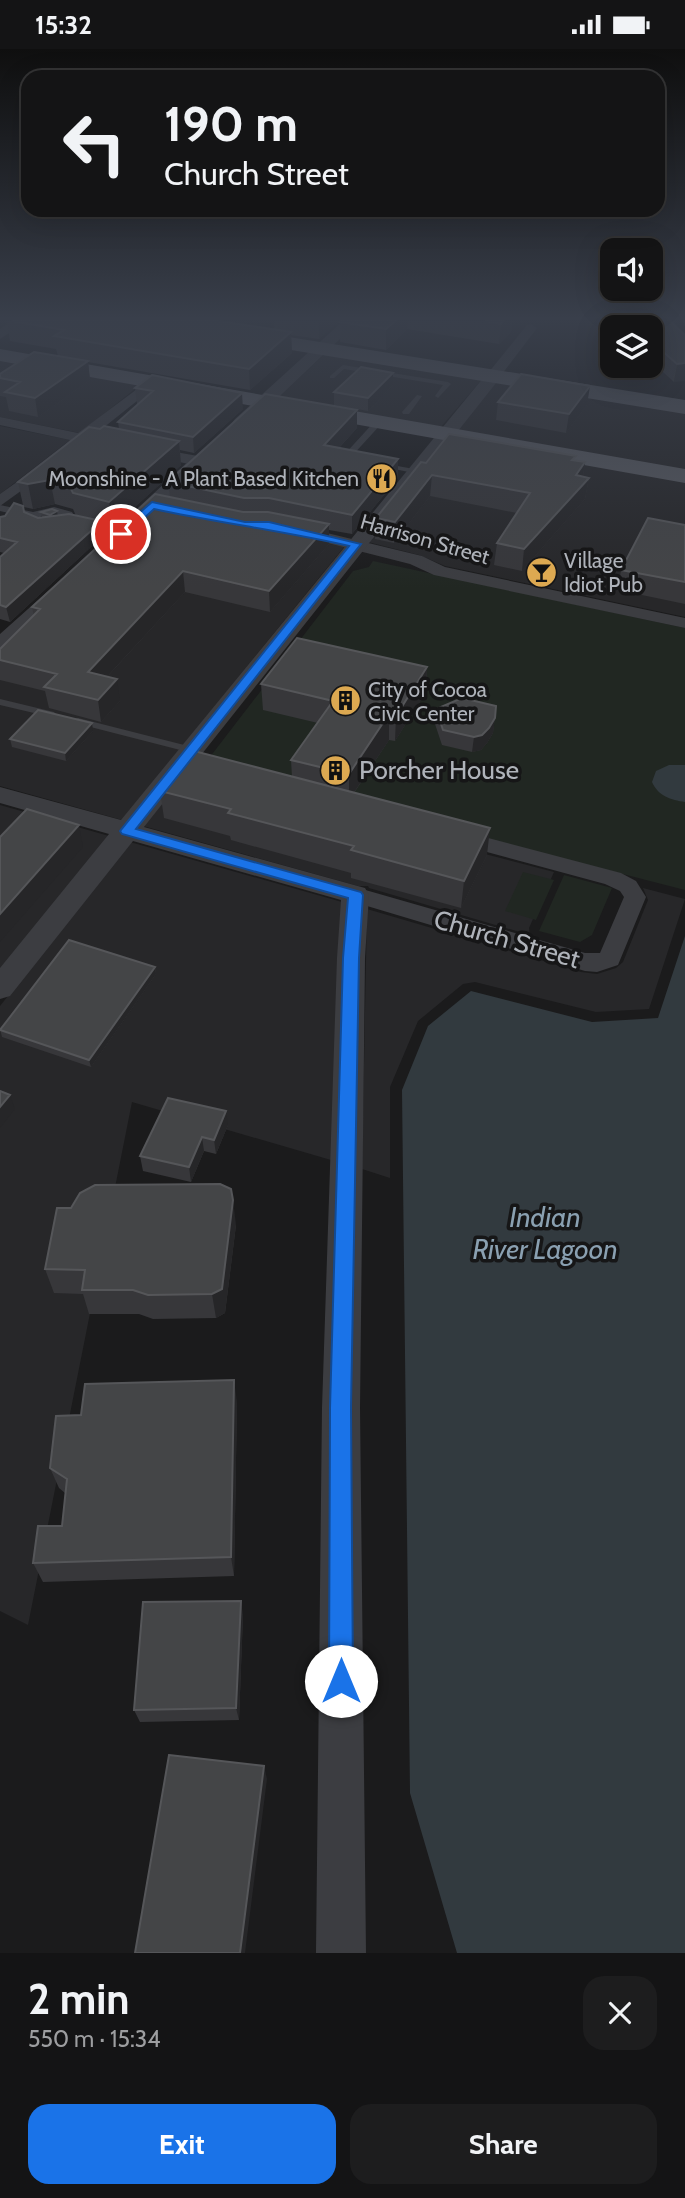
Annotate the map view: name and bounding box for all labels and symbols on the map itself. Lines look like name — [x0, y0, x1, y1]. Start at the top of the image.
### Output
restaurant icon: Moonshine - A Plant Based Kitchen — [365, 461, 399, 495]
place label: Moonshine - A Plant Based Kitchen — [48, 466, 359, 491]
pin — [91, 504, 151, 564]
street label: Harrison Street — [358, 509, 492, 569]
place label: Village Idiot Pub — [564, 548, 643, 597]
bar icon: Village Idiot Pub — [524, 555, 558, 589]
place label: City of Cocoa Civic Center — [368, 677, 487, 726]
building icon: City of Cocoa Civic Center — [328, 684, 362, 718]
building icon: Porcher House — [319, 753, 353, 787]
place label: Porcher House — [359, 754, 519, 786]
street label: Church Street — [430, 903, 584, 975]
water label: Indian River Lagoon — [472, 1200, 618, 1266]
position arrow — [304, 1644, 378, 1718]

